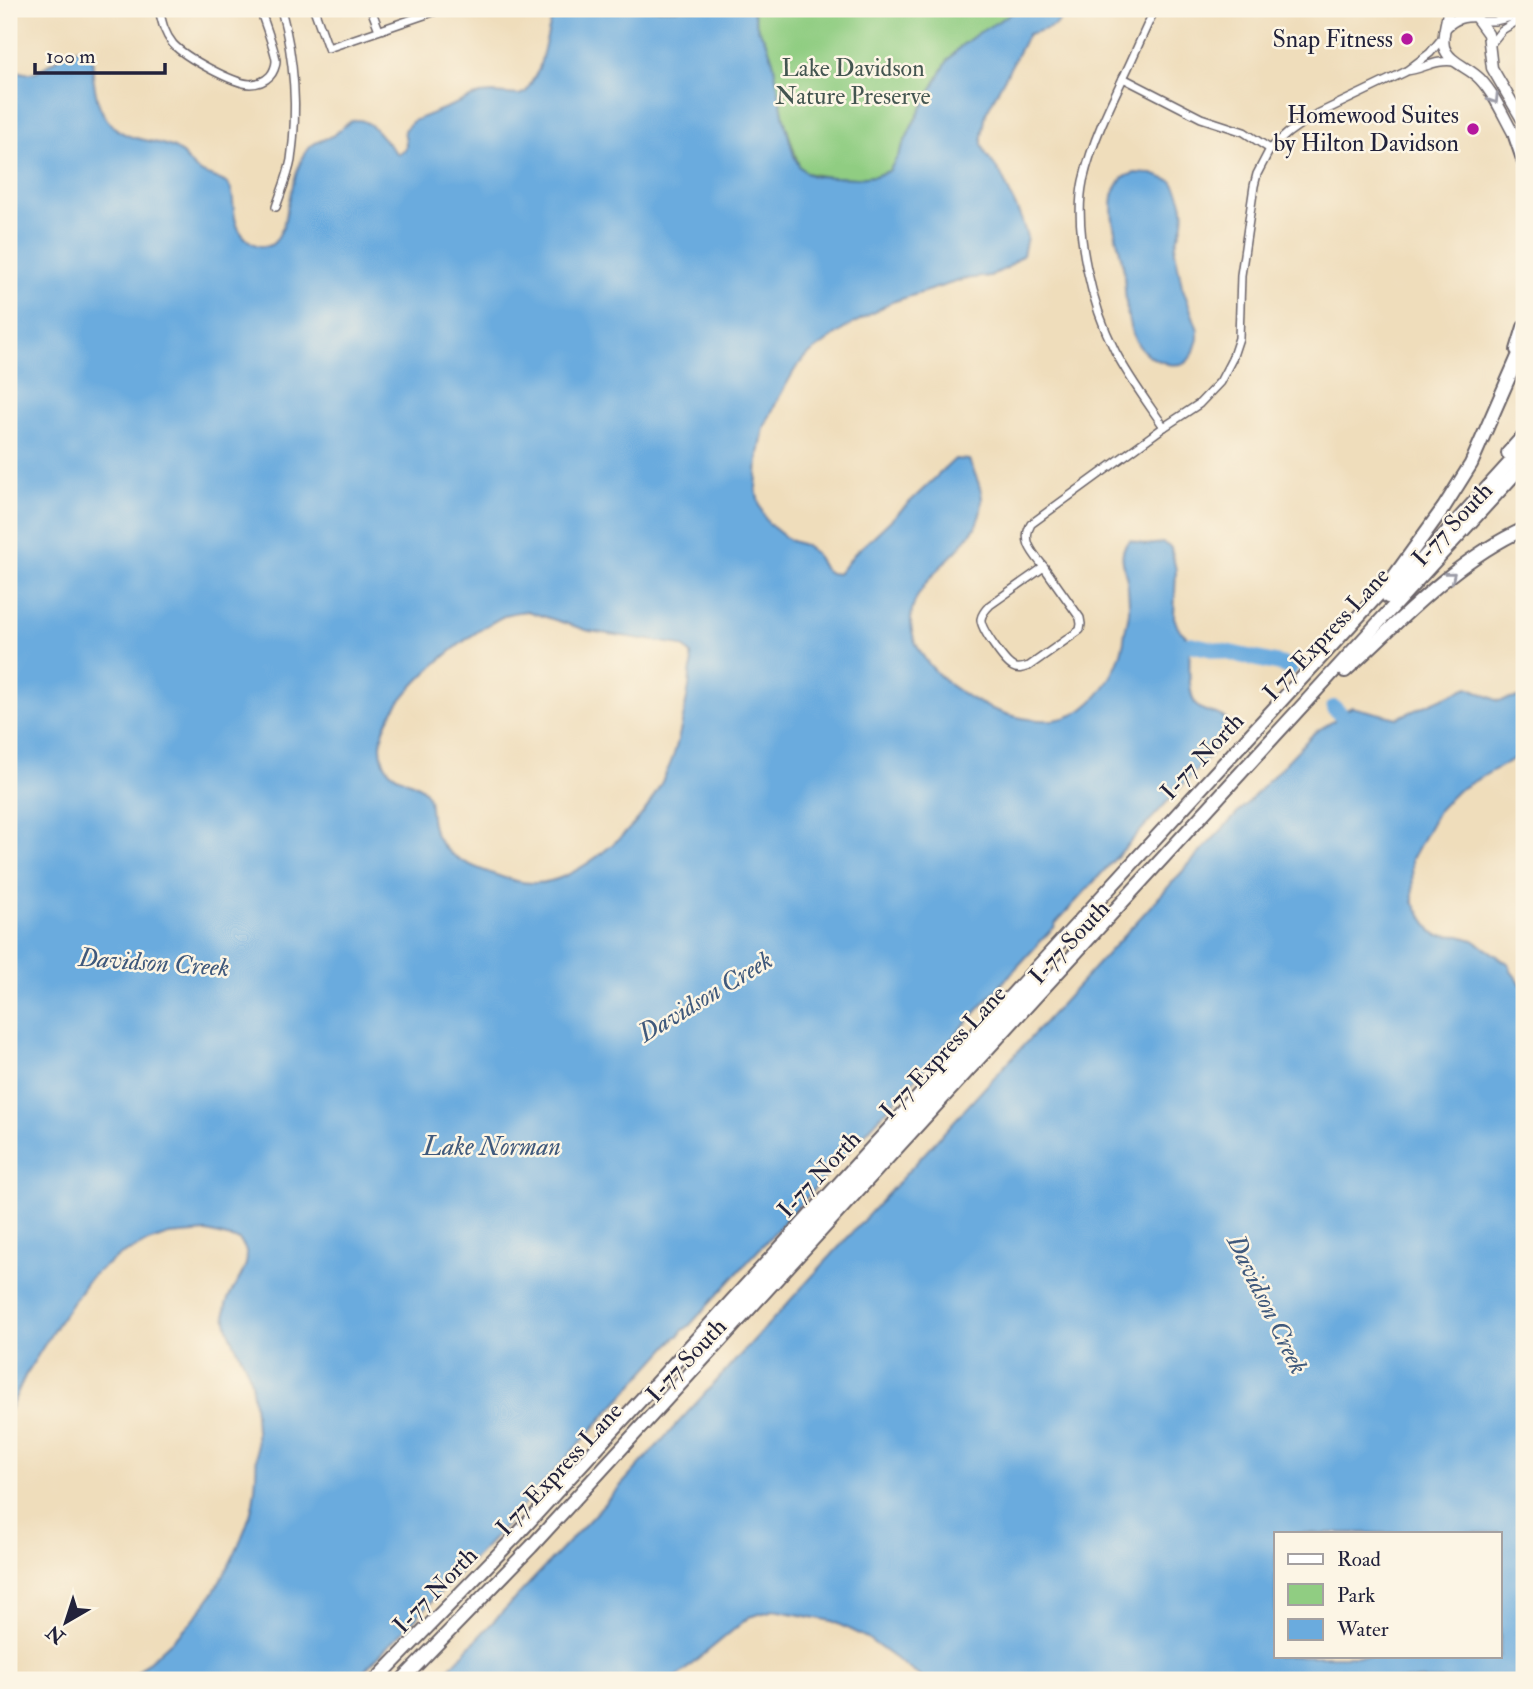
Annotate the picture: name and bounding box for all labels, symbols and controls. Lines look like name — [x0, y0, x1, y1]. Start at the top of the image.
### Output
place label: Snap Fitness — [1272, 24, 1393, 55]
marker: Snap Fitness — [1399, 31, 1415, 47]
scale bar — [35, 32, 164, 76]
text: 100 m — [46, 43, 96, 70]
park label: Lake Davidson Nature Preserve — [775, 53, 931, 112]
one-way arrow — [1485, 91, 1498, 104]
place label: Homewood Suites by Hilton Davidson — [1273, 100, 1459, 159]
marker: Homewood Suites by Hilton Davidson — [1465, 121, 1481, 137]
street label: I-77 South — [1405, 475, 1500, 573]
street label: I 77 Express Lane — [1256, 561, 1396, 708]
one-way arrow — [1443, 572, 1455, 585]
street label: I-77 North — [1154, 706, 1251, 807]
street label: I-77 South — [1022, 893, 1117, 991]
water label: Davidson Creek — [76, 942, 231, 984]
water label: Davidson Creek — [632, 944, 779, 1050]
street label: I 77 Express Lane — [873, 979, 1013, 1126]
street label: I-77 North — [771, 1124, 868, 1225]
water label: Lake Norman — [422, 1131, 561, 1163]
water label: Davidson Creek — [1219, 1229, 1315, 1379]
street label: I-77 South — [639, 1311, 734, 1409]
street label: I 77 Express Lane — [489, 1396, 629, 1543]
legend — [1274, 1532, 1502, 1658]
street label: I-77 North — [386, 1540, 485, 1640]
text: Road — [1337, 1546, 1382, 1573]
text: Park — [1337, 1582, 1375, 1609]
north arrow — [32, 1588, 102, 1658]
text: Water — [1336, 1616, 1389, 1643]
text: N — [41, 1619, 71, 1650]

